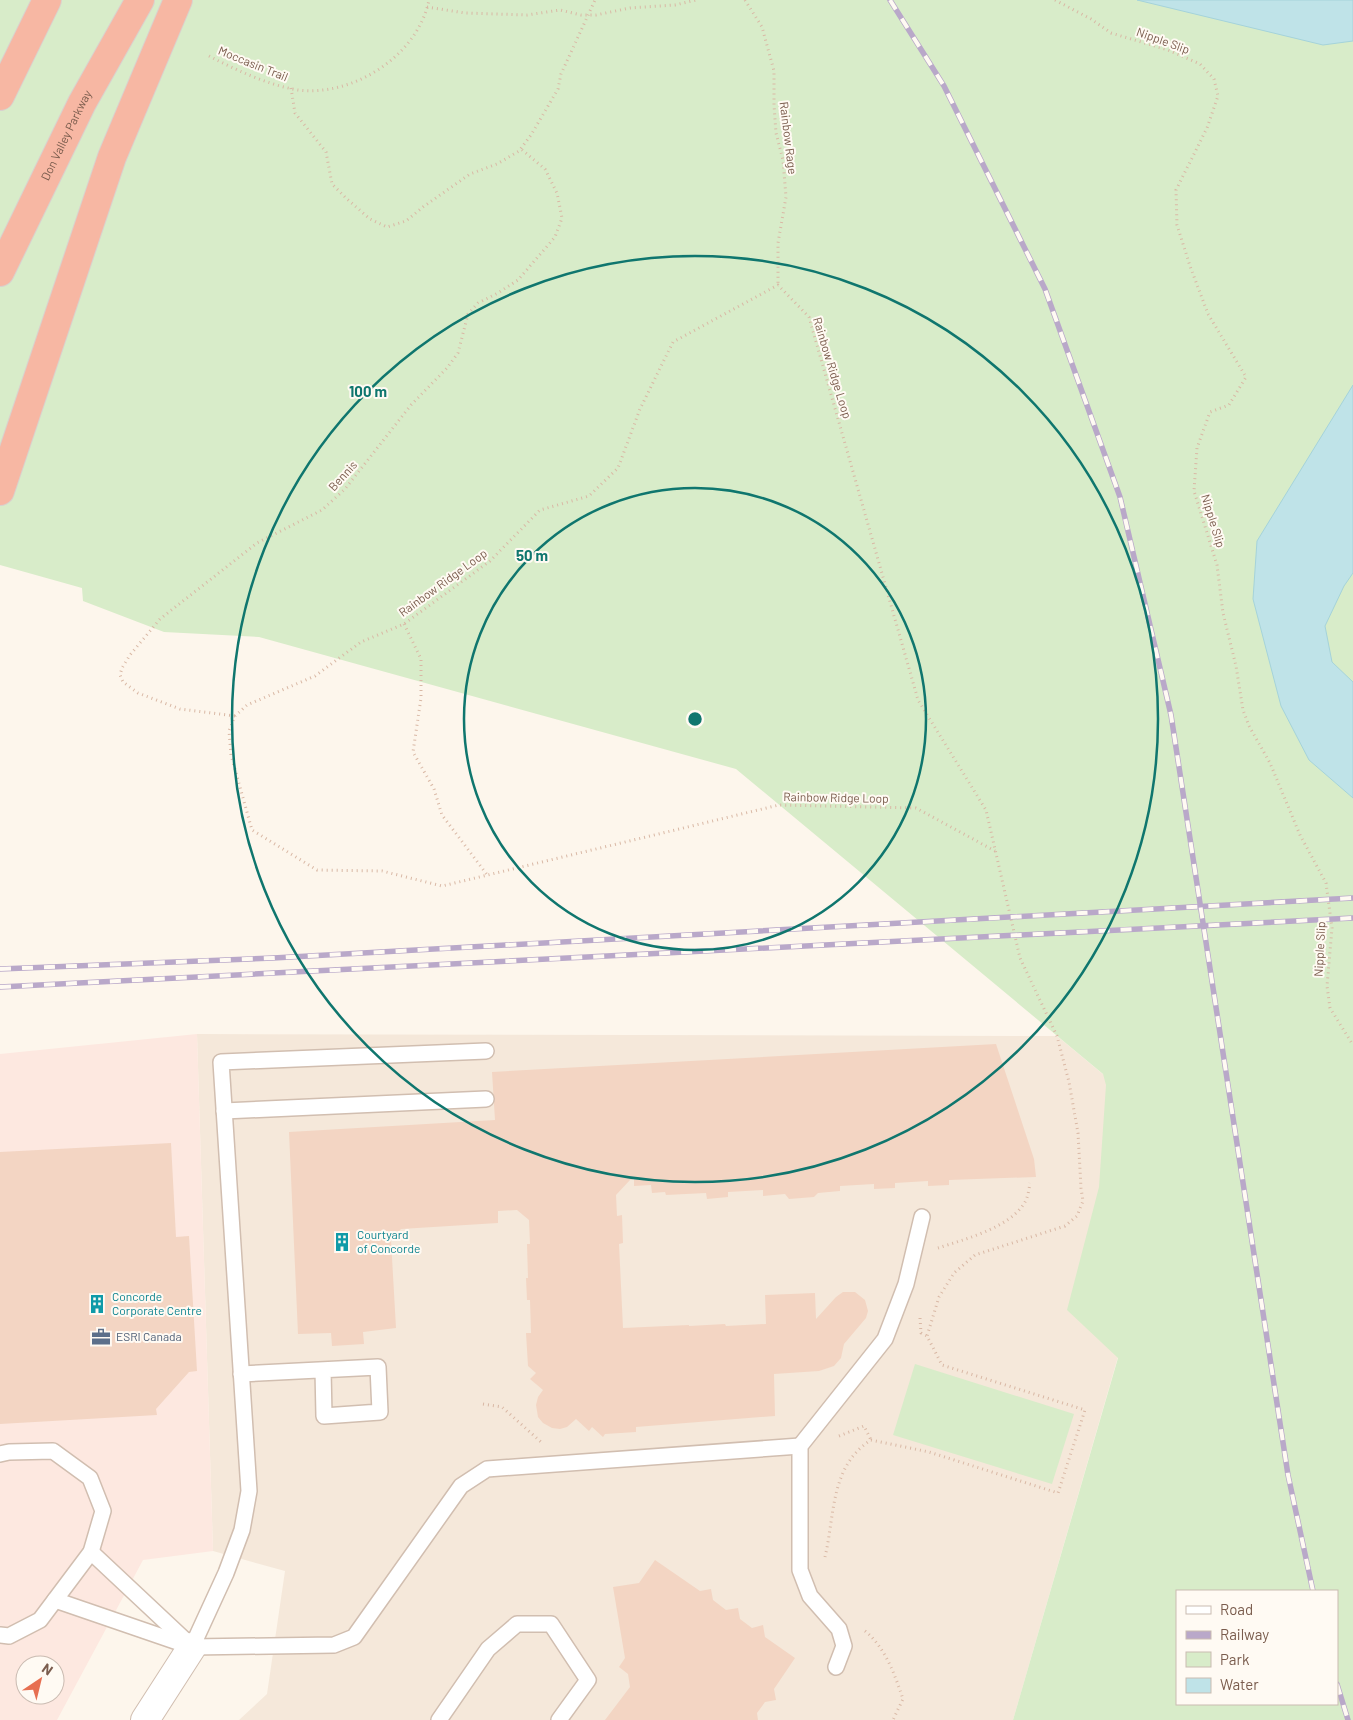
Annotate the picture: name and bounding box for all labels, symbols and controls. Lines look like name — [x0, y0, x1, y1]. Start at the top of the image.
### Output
street label: Nipple Slip — [1135, 24, 1192, 56]
street label: Moccasin Trail — [216, 43, 290, 83]
street label: Don Valley Parkway — [38, 87, 94, 182]
street label: Rainbow Rage — [778, 101, 800, 175]
street label: Rainbow Ridge Loop — [811, 315, 855, 420]
text: 100 m — [349, 382, 387, 400]
street label: Bennis — [325, 457, 360, 493]
street label: Nipple Slip — [1199, 492, 1229, 549]
street label: Rainbow Ridge Loop — [396, 546, 489, 619]
text: 50 m — [516, 546, 548, 564]
centre of rings — [686, 710, 704, 728]
street label: Rainbow Ridge Loop — [783, 789, 889, 805]
street label: Nipple Slip — [1311, 921, 1327, 977]
place label: Courtyard of Concorde — [357, 1227, 420, 1255]
building icon: Courtyard of Concorde — [331, 1231, 353, 1253]
place label: Concorde Corporate Centre — [112, 1289, 202, 1317]
building icon: Concorde Corporate Centre — [86, 1293, 108, 1315]
office icon: ESRI Canada — [90, 1326, 112, 1348]
place label: ESRI Canada — [116, 1329, 182, 1343]
legend — [1176, 1590, 1338, 1705]
text: Road — [1220, 1600, 1253, 1618]
text: Railway — [1220, 1625, 1269, 1643]
text: Park — [1220, 1650, 1250, 1668]
north arrow — [15, 1655, 65, 1705]
text: N — [39, 1659, 56, 1679]
text: Water — [1220, 1675, 1259, 1693]

